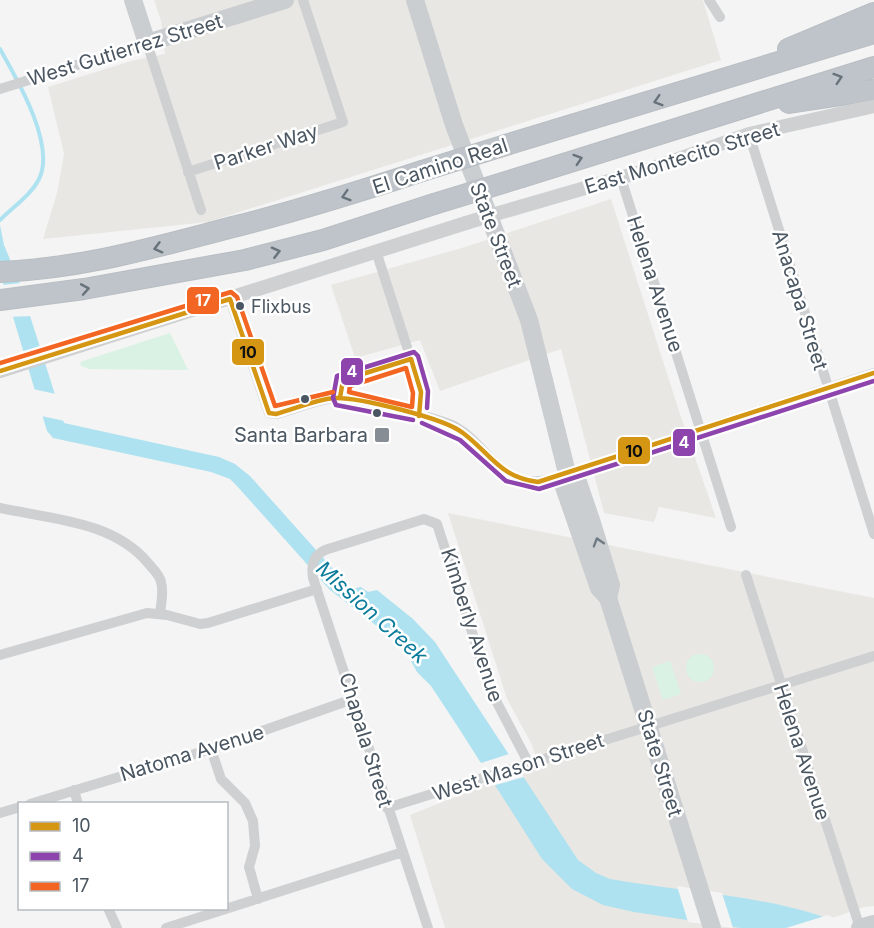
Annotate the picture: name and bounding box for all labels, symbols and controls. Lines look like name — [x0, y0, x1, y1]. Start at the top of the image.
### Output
street label: West Gutierrez Street — [25, 9, 226, 91]
one-way arrow — [832, 73, 843, 85]
one-way arrow — [653, 94, 664, 106]
street label: East Montecito Street — [582, 117, 783, 199]
street label: Parker Way — [211, 119, 321, 175]
street label: El Camino Real — [369, 133, 511, 199]
one-way arrow — [572, 154, 583, 166]
street label: State Street — [465, 179, 527, 291]
one-way arrow — [341, 189, 352, 201]
street label: Helena Avenue — [622, 213, 688, 355]
street label: Anacapa Street — [767, 227, 833, 373]
one-way arrow — [153, 241, 164, 253]
one-way arrow — [271, 247, 281, 260]
one-way arrow — [80, 283, 90, 295]
line badge: 17 — [186, 286, 220, 315]
text: 17 — [195, 290, 211, 310]
place label: Flixbus — [251, 296, 311, 317]
marker: Flixbus — [234, 300, 246, 312]
line badge: 10 — [231, 338, 265, 366]
text: 10 — [239, 342, 257, 362]
line badge: 4 — [340, 357, 364, 386]
text: 4 — [347, 361, 358, 381]
unlabelled marker — [299, 393, 311, 405]
unlabelled marker — [371, 407, 383, 419]
place label: Santa Barbara — [234, 423, 368, 447]
marker: Santa Barbara — [373, 426, 391, 444]
line badge: 4 — [672, 428, 696, 457]
text: 4 — [679, 432, 690, 452]
line badge: 10 — [617, 436, 651, 465]
text: 10 — [625, 441, 643, 461]
one-way arrow — [593, 537, 605, 548]
street label: Kimberly Avenue — [436, 545, 508, 705]
water label: Mission Creek — [311, 556, 433, 669]
street label: Chapala Street — [334, 670, 398, 811]
street label: Helena Avenue — [769, 681, 835, 823]
street label: State Street — [632, 707, 688, 820]
street label: Natoma Avenue — [117, 720, 267, 786]
street label: West Mason Street — [429, 728, 607, 806]
legend — [18, 802, 228, 910]
text: 10 — [72, 815, 91, 836]
text: 4 — [72, 845, 84, 866]
text: 17 — [72, 875, 90, 896]

